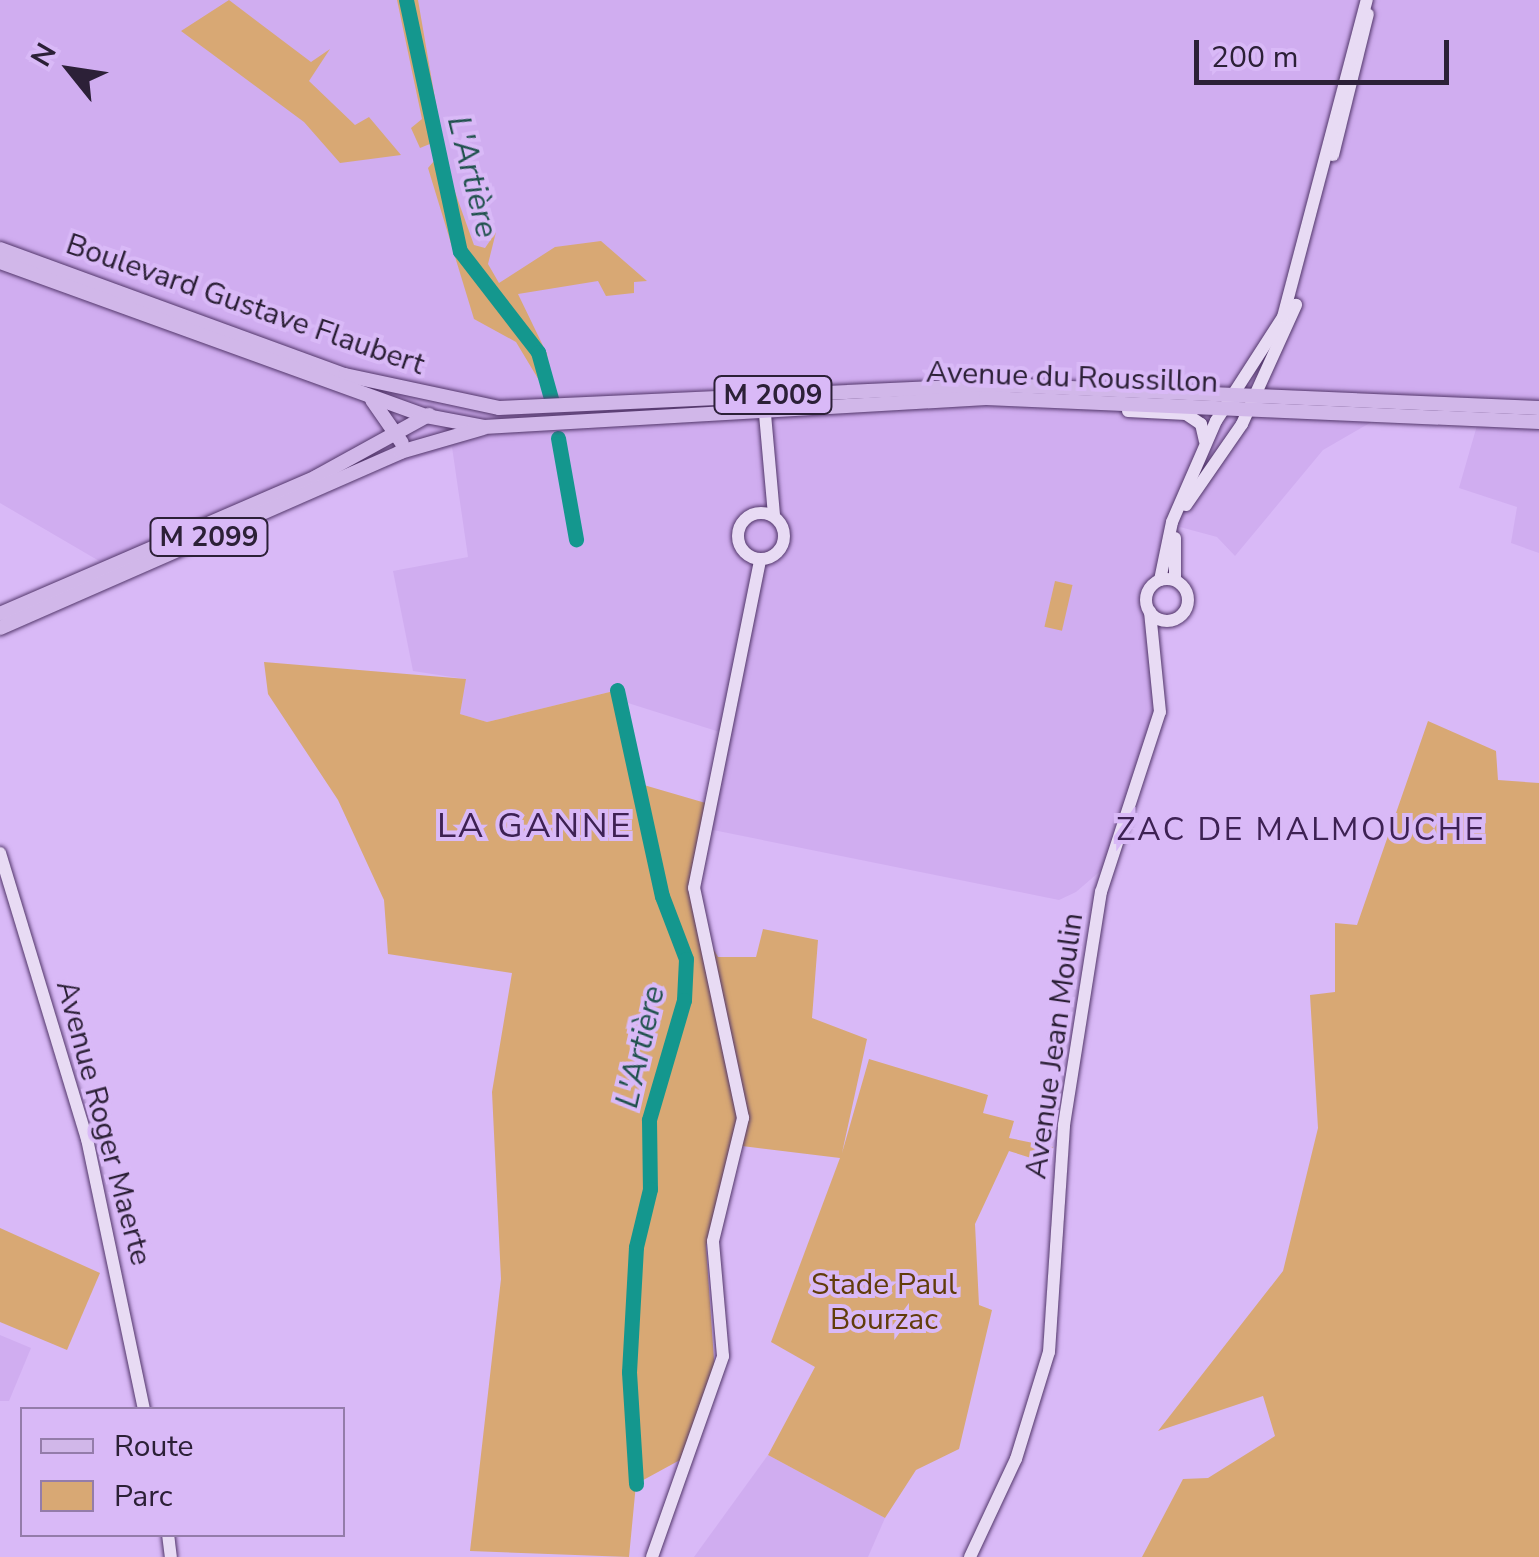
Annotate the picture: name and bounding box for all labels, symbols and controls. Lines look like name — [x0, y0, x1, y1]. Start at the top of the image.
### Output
north arrow — [20, 20, 120, 120]
scale bar — [1199, 20, 1454, 82]
text: N — [22, 36, 66, 74]
text: 200 m — [1211, 37, 1298, 78]
water label: L'Artière — [438, 112, 506, 242]
street label: Boulevard Gustave Flaubert — [61, 227, 429, 383]
street label: Avenue du Roussillon — [925, 355, 1219, 401]
road number: M 2009 — [713, 372, 833, 418]
road number: M 2099 — [149, 514, 269, 560]
district label: LA GANNE — [437, 805, 633, 847]
district label: ZAC DE MALMOUCHE — [1116, 811, 1486, 849]
street label: Avenue Jean Moulin — [1019, 911, 1091, 1181]
street label: Avenue Roger Maerte — [48, 977, 158, 1269]
water label: L'Artière — [608, 982, 674, 1112]
park label: Stade Paul Bourzac — [811, 1267, 957, 1338]
legend — [20, 1407, 345, 1537]
text: Route — [114, 1426, 194, 1467]
text: Parc — [114, 1476, 173, 1517]

